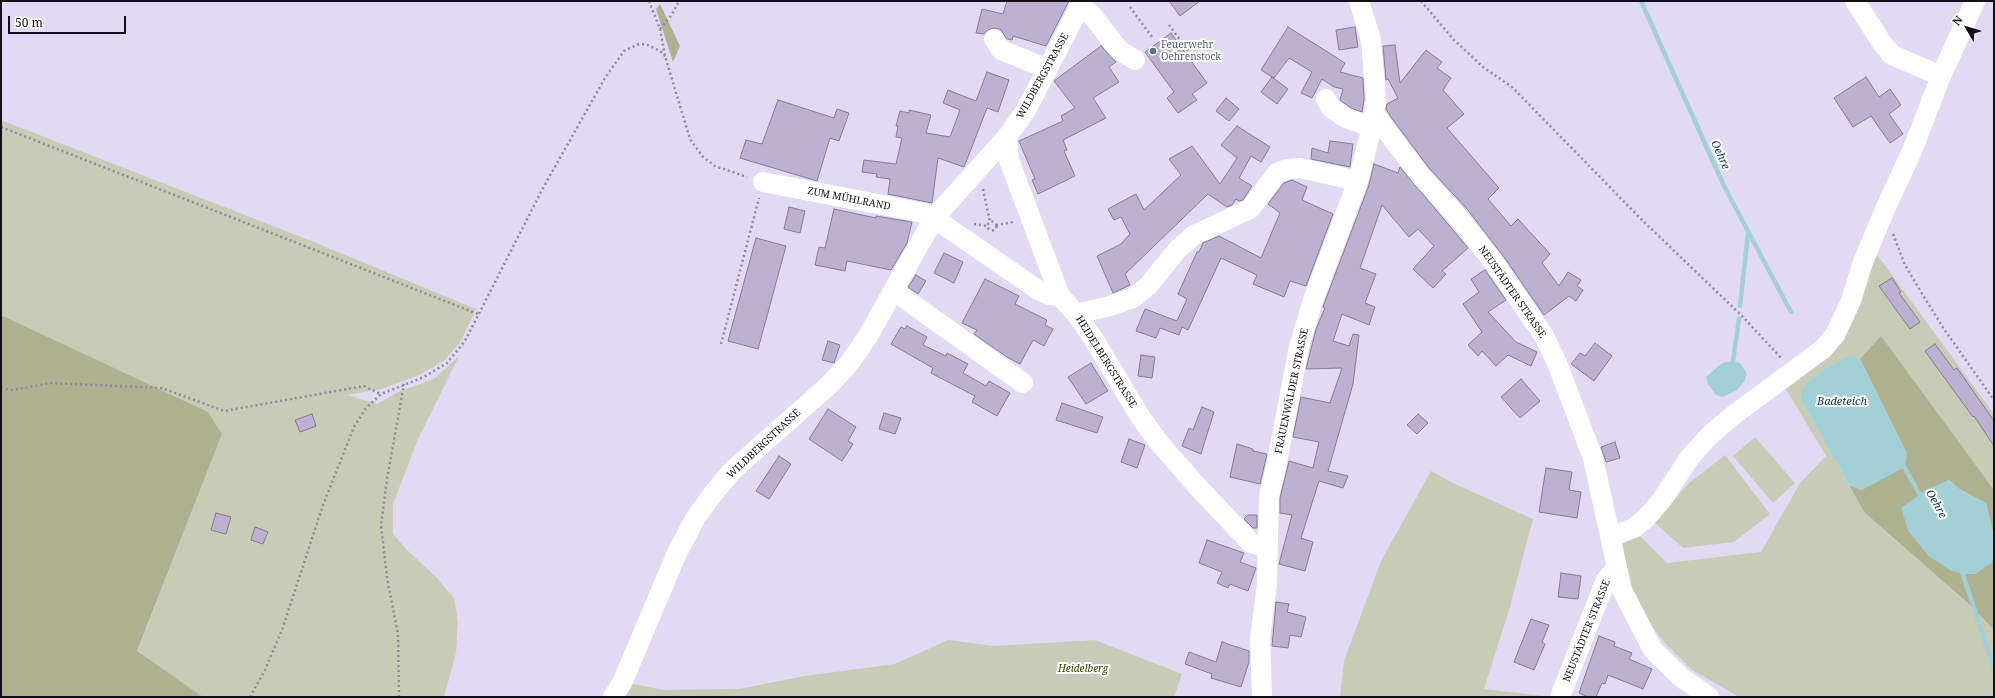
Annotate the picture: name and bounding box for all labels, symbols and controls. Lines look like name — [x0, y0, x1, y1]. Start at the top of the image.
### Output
scale bar — [10, 8, 128, 34]
north arrow — [1947, 8, 1987, 48]
text: N — [1949, 12, 1966, 28]
text: 50 m — [15, 14, 43, 31]
street label: WILDBERGSTRASSE — [1014, 31, 1072, 121]
place label: Feuerwehr Oehrenstock — [1161, 39, 1221, 62]
marker: Feuerwehr Oehrenstock — [1148, 46, 1158, 56]
water label: Oehre — [1708, 138, 1732, 172]
street label: ZUM MÜHLRAND — [806, 185, 892, 213]
street label: NEUSTÄDTER STRASSE — [1476, 244, 1548, 340]
street label: HEIDELBERGSTRASSE — [1073, 314, 1139, 410]
street label: FRAUENWÄLDER STRASSE — [1273, 327, 1311, 455]
water label: Badeteich — [1817, 395, 1867, 409]
street label: WILDBERGSTRASSE — [725, 407, 803, 481]
water label: Oehre — [1923, 487, 1949, 521]
street label: NEUSTÄDTER STRASSE — [1561, 578, 1613, 684]
park label: Heidelberg — [1058, 663, 1108, 675]

